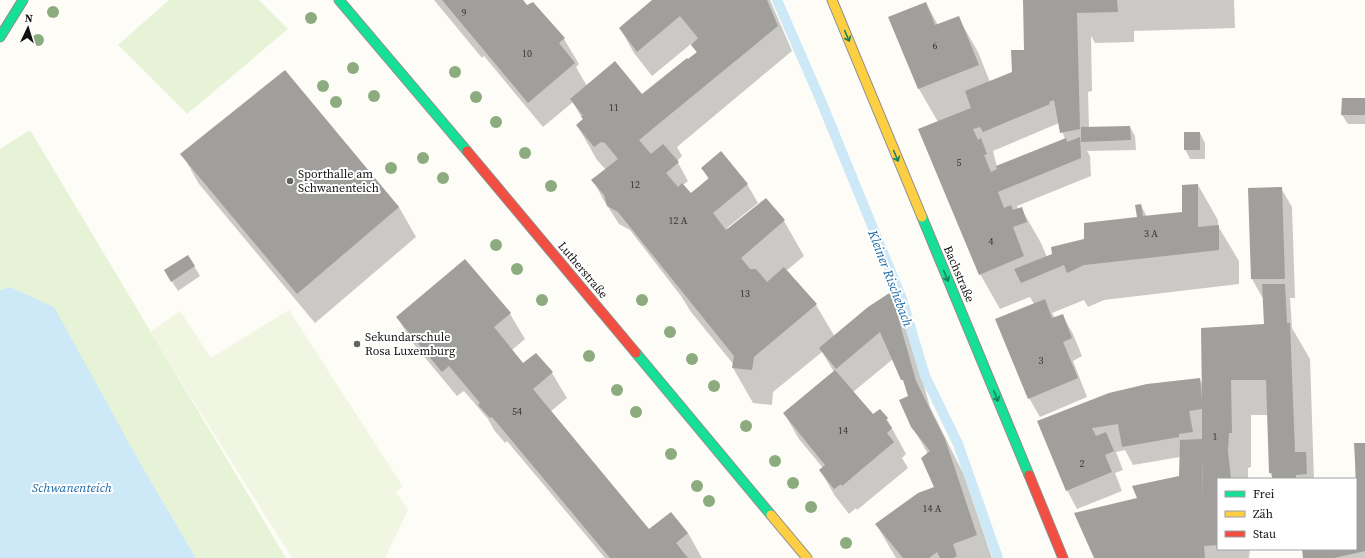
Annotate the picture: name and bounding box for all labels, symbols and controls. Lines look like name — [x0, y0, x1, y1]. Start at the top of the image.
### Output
house number: 9 — [462, 6, 467, 19]
north arrow — [8, 8, 48, 48]
text: N — [24, 11, 33, 26]
one-way arrow — [843, 30, 851, 42]
house number: 6 — [933, 39, 938, 52]
house number: 10 — [522, 47, 532, 60]
house number: 11 — [609, 101, 619, 114]
one-way arrow — [893, 150, 901, 162]
house number: 5 — [957, 156, 962, 169]
place label: Sporthalle am Schwanenteich — [298, 166, 379, 196]
marker: Sporthalle am Schwanenteich — [285, 176, 295, 186]
house number: 12 — [630, 178, 640, 191]
house number: 12 A — [669, 214, 688, 227]
water label: Kleiner Rischebach — [864, 227, 917, 329]
house number: 3 A — [1144, 227, 1158, 240]
house number: 4 — [989, 235, 994, 248]
street label: Lutherstraße — [555, 238, 611, 302]
street label: Bachstraße — [940, 243, 978, 305]
one-way arrow — [943, 270, 951, 282]
house number: 13 — [740, 287, 750, 300]
place label: Sekundarschule Rosa Luxemburg — [365, 329, 455, 359]
marker: Sekundarschule Rosa Luxemburg — [352, 339, 362, 349]
house number: 3 — [1039, 354, 1044, 367]
one-way arrow — [993, 390, 1000, 402]
house number: 54 — [512, 405, 522, 418]
house number: 14 — [838, 424, 848, 437]
house number: 1 — [1213, 430, 1218, 443]
house number: 2 — [1080, 457, 1085, 470]
legend — [1217, 478, 1357, 550]
water label: Schwanenteich — [32, 479, 112, 496]
text: Frei — [1253, 486, 1275, 502]
house number: 14 A — [923, 502, 942, 515]
text: Zäh — [1253, 506, 1273, 522]
text: Stau — [1253, 526, 1276, 542]

